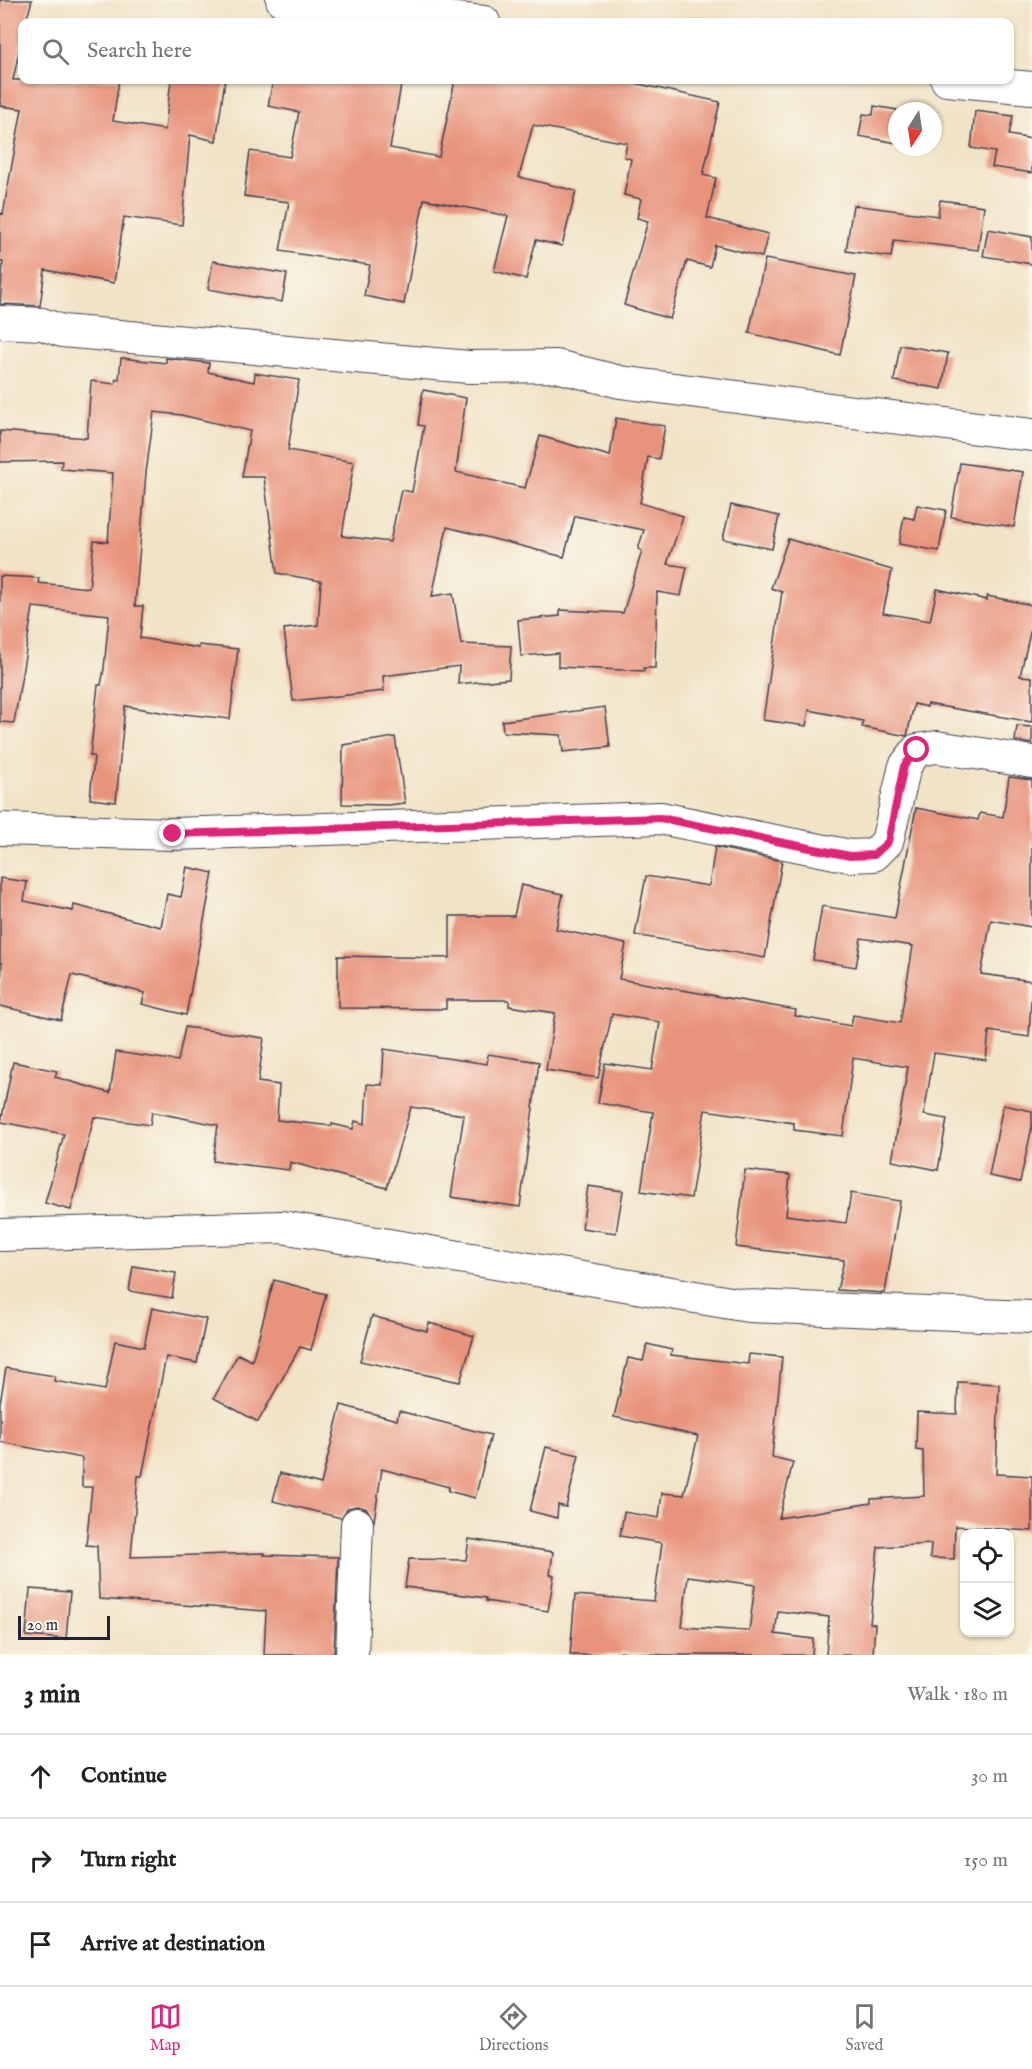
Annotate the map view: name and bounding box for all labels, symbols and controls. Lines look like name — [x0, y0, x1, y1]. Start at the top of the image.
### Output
search box — [18, 18, 1014, 84]
icon: search — [39, 35, 72, 68]
text: Search here — [87, 37, 192, 65]
north arrow — [888, 102, 942, 156]
route start — [903, 736, 929, 762]
route end — [159, 820, 185, 846]
map controls — [960, 1529, 1014, 1637]
button: locate — [960, 1529, 1014, 1583]
button: layers — [960, 1583, 1014, 1637]
scale bar — [18, 1613, 110, 1640]
text: 20 m — [27, 1616, 58, 1636]
text: 3 min — [24, 1678, 80, 1711]
text: Walk · 180 m — [907, 1682, 1008, 1707]
icon: ahead — [24, 1760, 57, 1793]
text: Continue — [81, 1762, 167, 1790]
text: 30 m — [971, 1764, 1008, 1789]
icon: right — [24, 1844, 57, 1877]
text: Turn right — [81, 1846, 176, 1874]
text: 150 m — [964, 1848, 1008, 1873]
icon: arrive — [24, 1928, 57, 1961]
text: Arrive at destination — [81, 1930, 265, 1958]
tab: Map — [149, 2000, 182, 2056]
tab: Directions — [479, 2000, 548, 2056]
tab: Saved — [846, 2000, 883, 2056]

